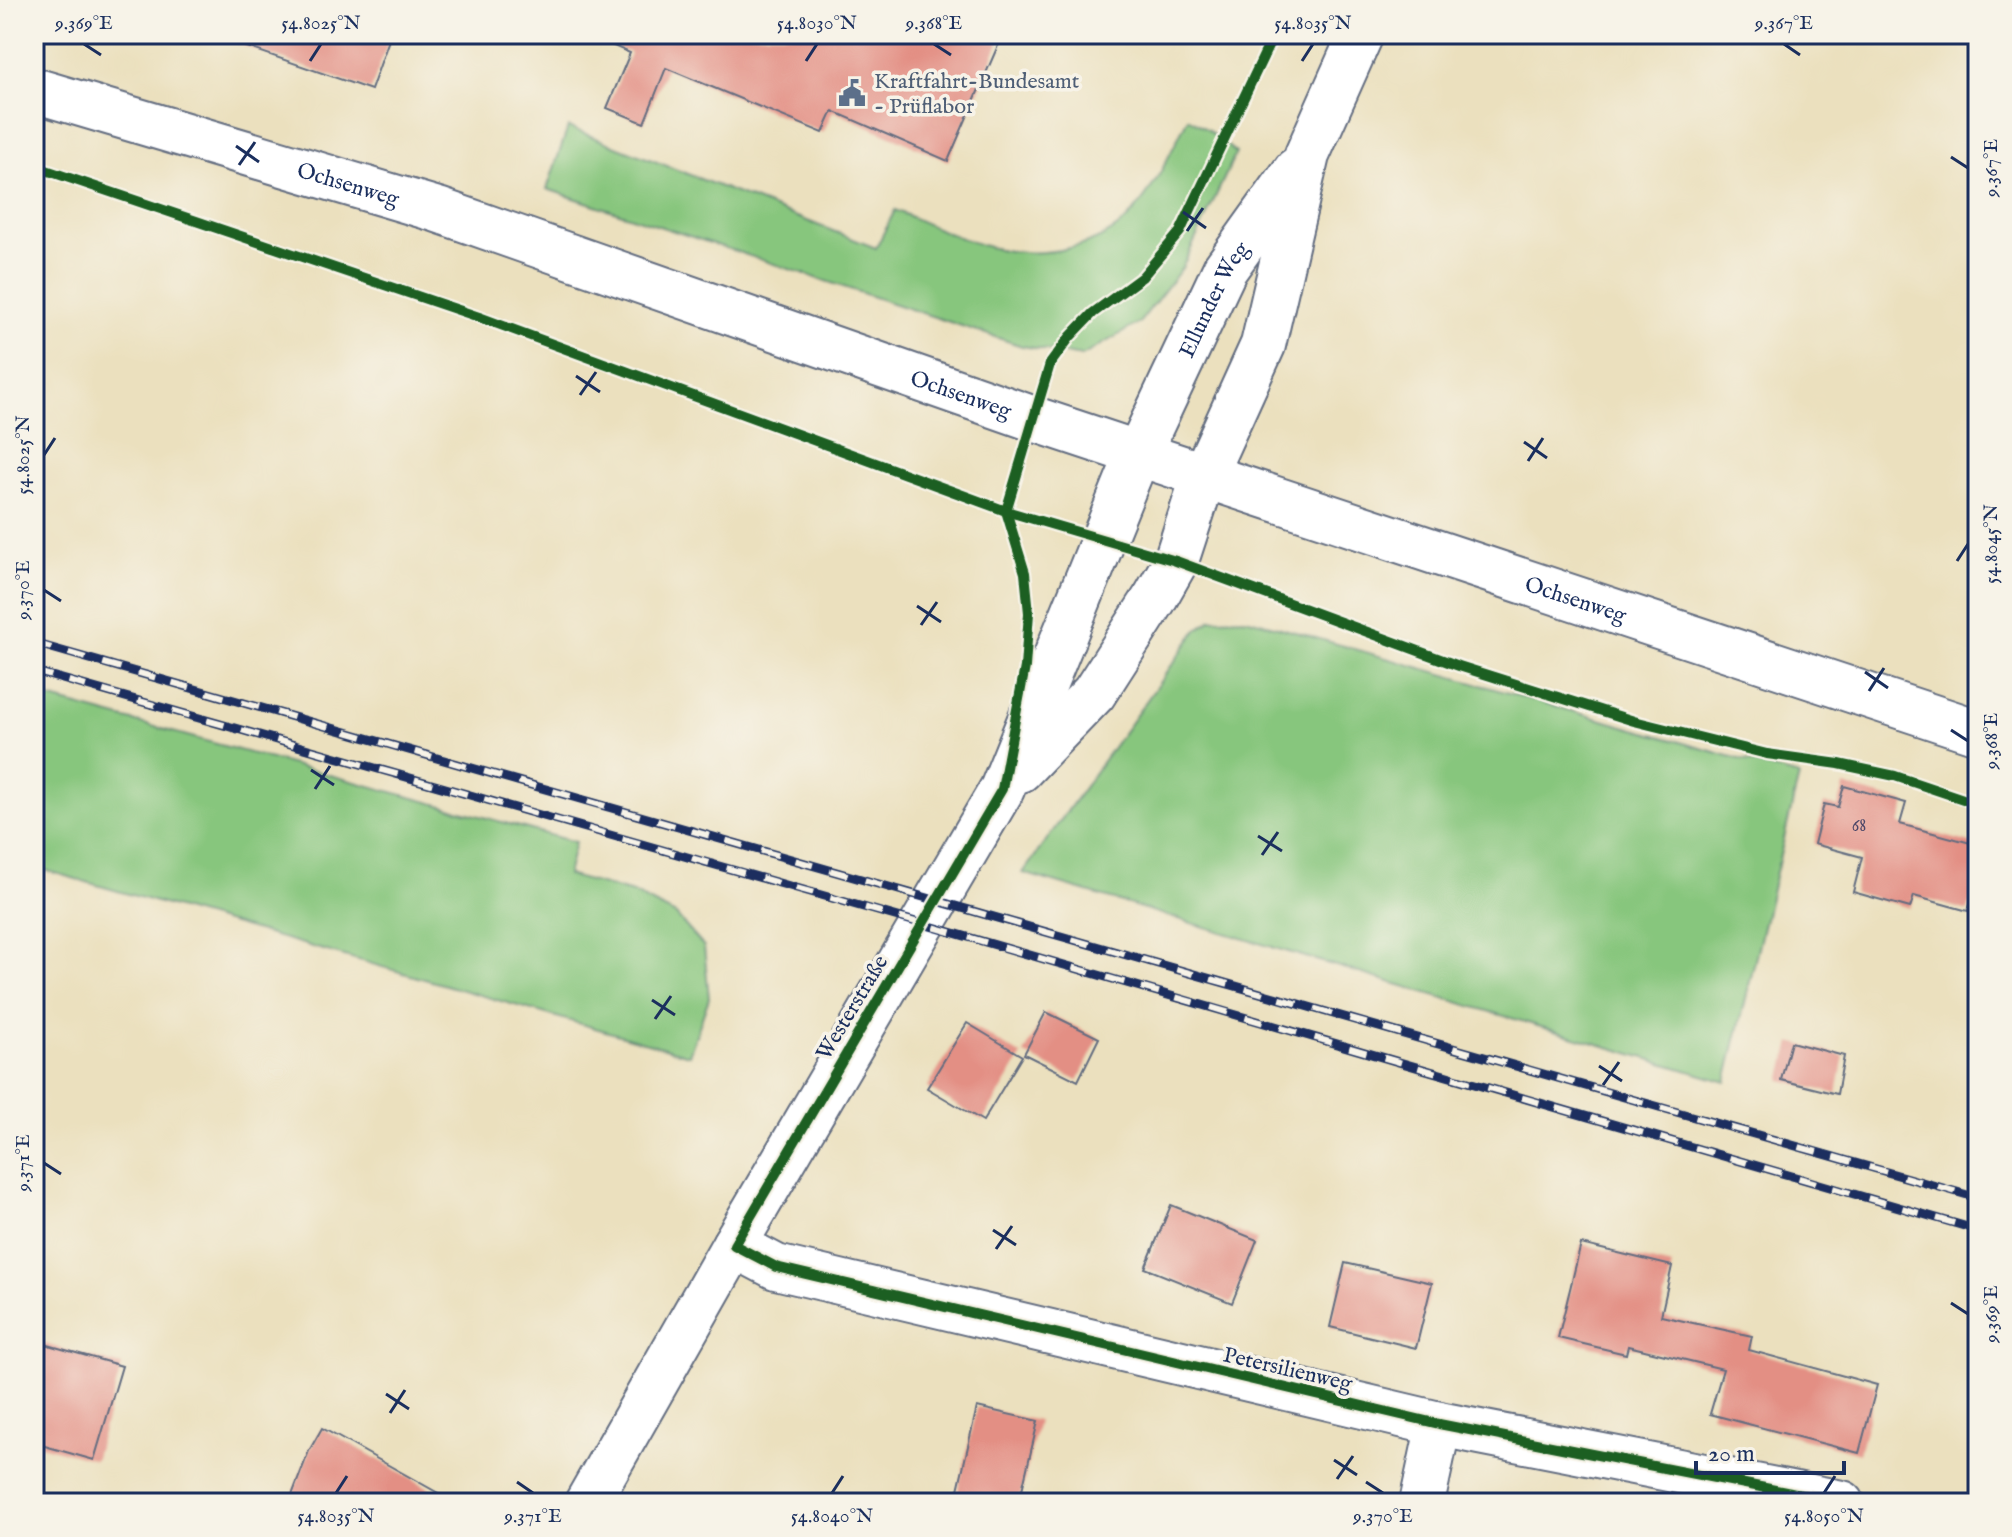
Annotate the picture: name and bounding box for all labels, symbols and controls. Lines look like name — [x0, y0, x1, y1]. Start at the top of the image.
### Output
text: 9.369°E — [54, 11, 113, 36]
text: 54.8025°N — [281, 11, 361, 36]
text: 54.8030°N — [777, 11, 857, 36]
text: 9.368°E — [905, 11, 963, 36]
text: 54.8035°N — [1274, 11, 1352, 36]
text: 9.367°E — [1754, 11, 1813, 36]
place label: Kraftfahrt-Bundesamt - Prüflabor — [874, 68, 1080, 121]
public building icon: Kraftfahrt-Bundesamt - Prüflabor — [837, 78, 867, 108]
text: 9.367°E — [1979, 139, 2004, 198]
street label: Ochsenweg — [293, 157, 403, 214]
street label: Ellunder Weg — [1173, 236, 1257, 363]
street label: Ochsenweg — [906, 365, 1016, 426]
text: 54.8025°N — [11, 415, 36, 495]
text: 54.8045°N — [1979, 504, 2004, 584]
text: 9.370°E — [11, 560, 36, 621]
street label: Ochsenweg — [1521, 571, 1631, 631]
text: 9.368°E — [1979, 712, 2004, 770]
house number: 68 — [1852, 815, 1866, 838]
street label: Westerstraße — [810, 950, 895, 1066]
text: 9.371°E — [11, 1134, 36, 1193]
text: 9.369°E — [1979, 1285, 2004, 1344]
street label: Petersilienweg — [1220, 1341, 1356, 1399]
scale bar — [1696, 1425, 1844, 1475]
text: 20 m — [1708, 1439, 1755, 1470]
text: 54.8035°N — [297, 1504, 375, 1529]
text: 9.371°E — [503, 1504, 562, 1529]
text: 54.8040°N — [791, 1504, 873, 1529]
text: 9.370°E — [1352, 1504, 1413, 1529]
text: 54.8050°N — [1784, 1504, 1864, 1529]

